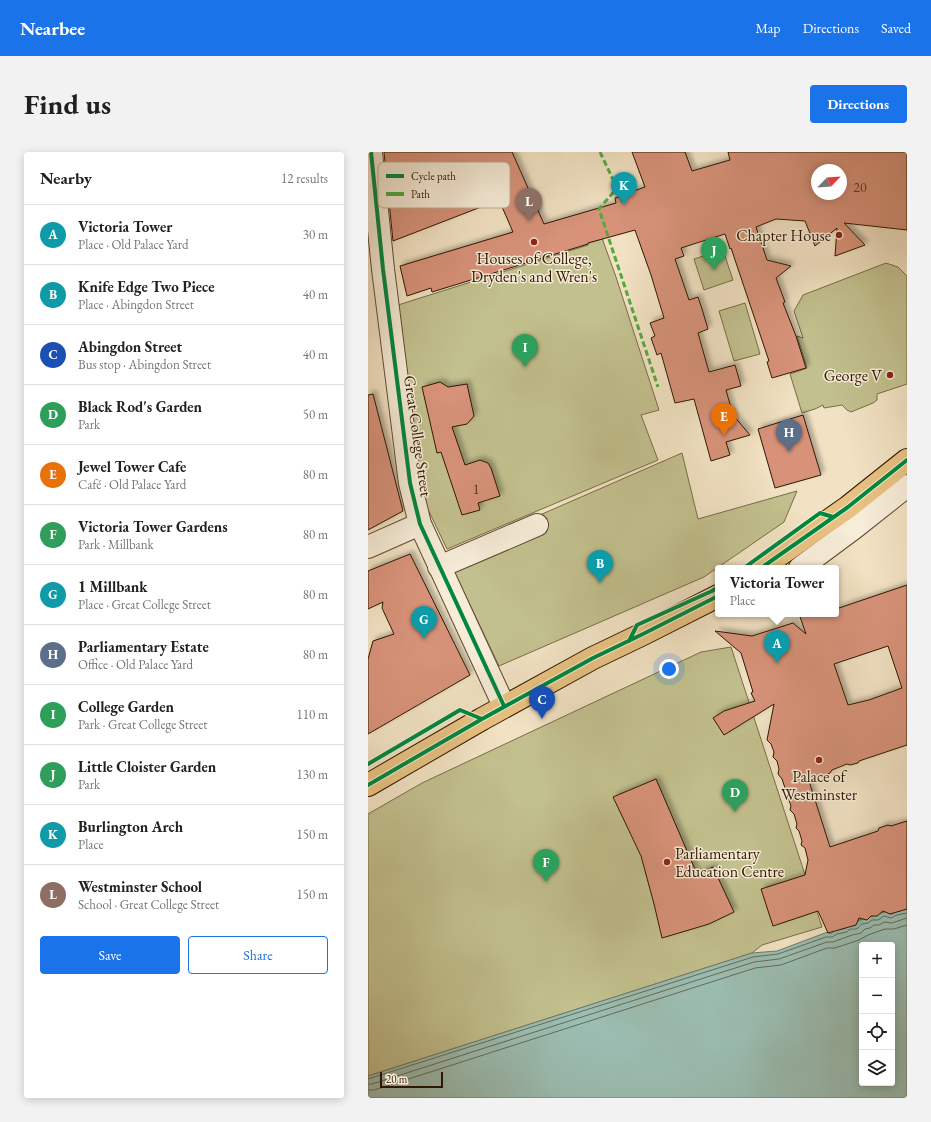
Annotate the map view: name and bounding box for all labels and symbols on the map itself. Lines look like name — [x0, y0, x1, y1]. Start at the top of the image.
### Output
legend — [378, 162, 510, 208]
north arrow — [811, 164, 847, 200]
text: Cycle path — [411, 169, 456, 183]
pin: K — [611, 172, 637, 205]
house number: 20 — [853, 178, 867, 196]
text: Path — [411, 187, 430, 201]
pin: L — [516, 188, 542, 221]
place label: Chapter House — [736, 225, 831, 246]
marker: Chapter House — [834, 230, 844, 240]
marker: Houses of College, Dryden's and Wren's — [529, 237, 539, 247]
pin: J — [701, 237, 727, 270]
place label: Houses of College, Dryden's and Wren's — [471, 248, 597, 287]
pin: I — [512, 334, 538, 367]
place label: George V — [824, 365, 882, 386]
marker: George V — [885, 370, 895, 380]
street label: Great College Street — [399, 374, 437, 498]
pin: E — [711, 403, 737, 436]
pin: H — [776, 419, 802, 452]
house number: 1 — [473, 480, 479, 498]
pin: B — [587, 550, 613, 583]
pin: G — [411, 606, 437, 639]
pin: A — [764, 630, 790, 663]
your location — [659, 659, 679, 679]
pin: C — [529, 686, 555, 719]
marker: Palace of Westminster — [814, 755, 824, 765]
place label: Palace of Westminster — [781, 766, 858, 805]
pin: D — [722, 779, 748, 812]
place label: Parliamentary Education Centre — [675, 843, 784, 882]
pin: F — [533, 849, 559, 882]
marker: Parliamentary Education Centre — [662, 857, 672, 867]
scale bar — [380, 1070, 443, 1089]

